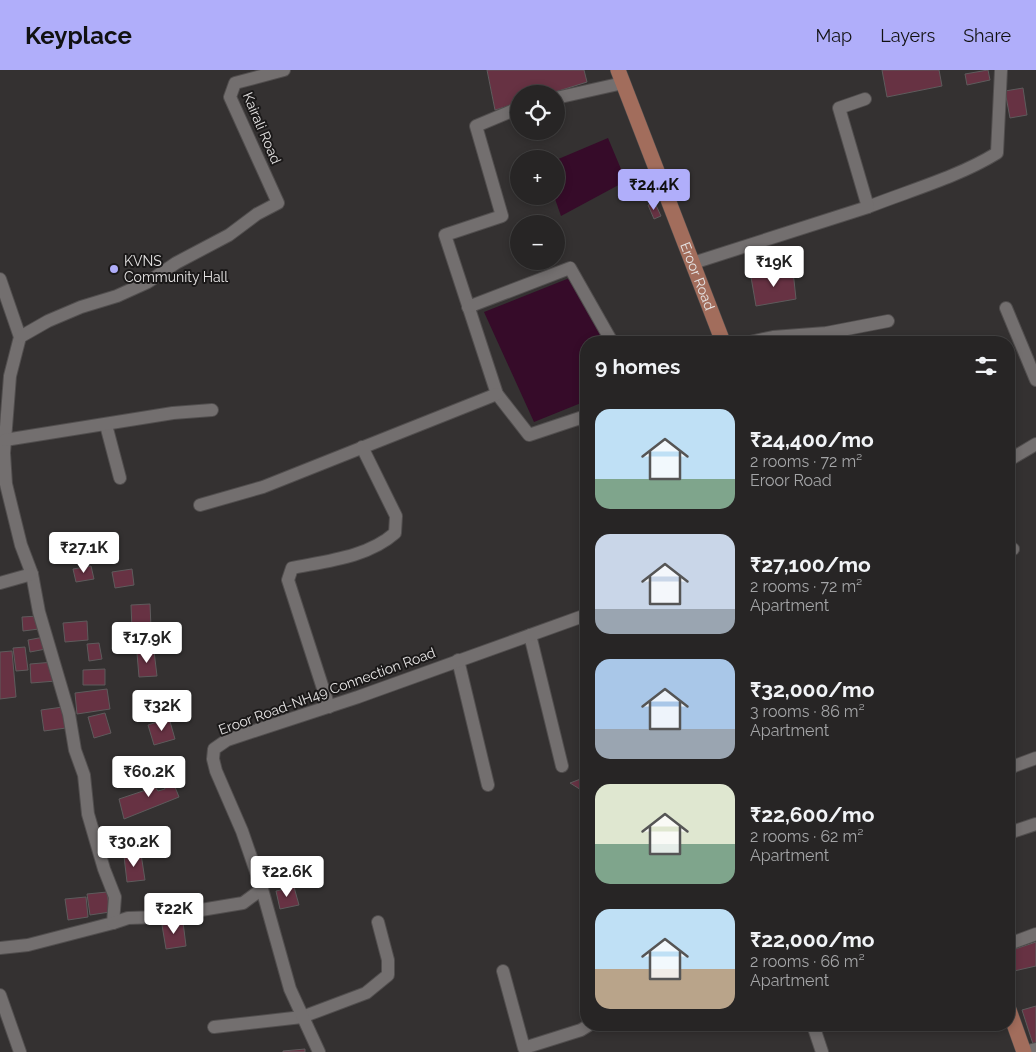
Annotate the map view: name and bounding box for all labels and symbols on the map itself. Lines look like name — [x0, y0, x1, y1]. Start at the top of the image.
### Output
street label: Kairali Road — [240, 90, 284, 166]
pin: ₹24.4K — [613, 168, 695, 211]
street label: Eroor Road — [677, 240, 718, 312]
pin: ₹19K — [744, 246, 804, 288]
place label: KVNS Community Hall — [124, 253, 228, 285]
marker: KVNS Community Hall — [108, 263, 120, 275]
pin: ₹27.1K — [43, 532, 125, 574]
pin: ₹17.9K — [106, 622, 188, 664]
street label: Eroor Road-NH49 Connection Road — [216, 644, 438, 738]
pin: ₹32K — [132, 690, 192, 732]
pin: ₹60.2K — [108, 756, 190, 798]
pin: ₹30.2K — [93, 826, 175, 868]
pin: ₹22.6K — [246, 856, 328, 898]
pin: ₹22K — [144, 892, 204, 935]

